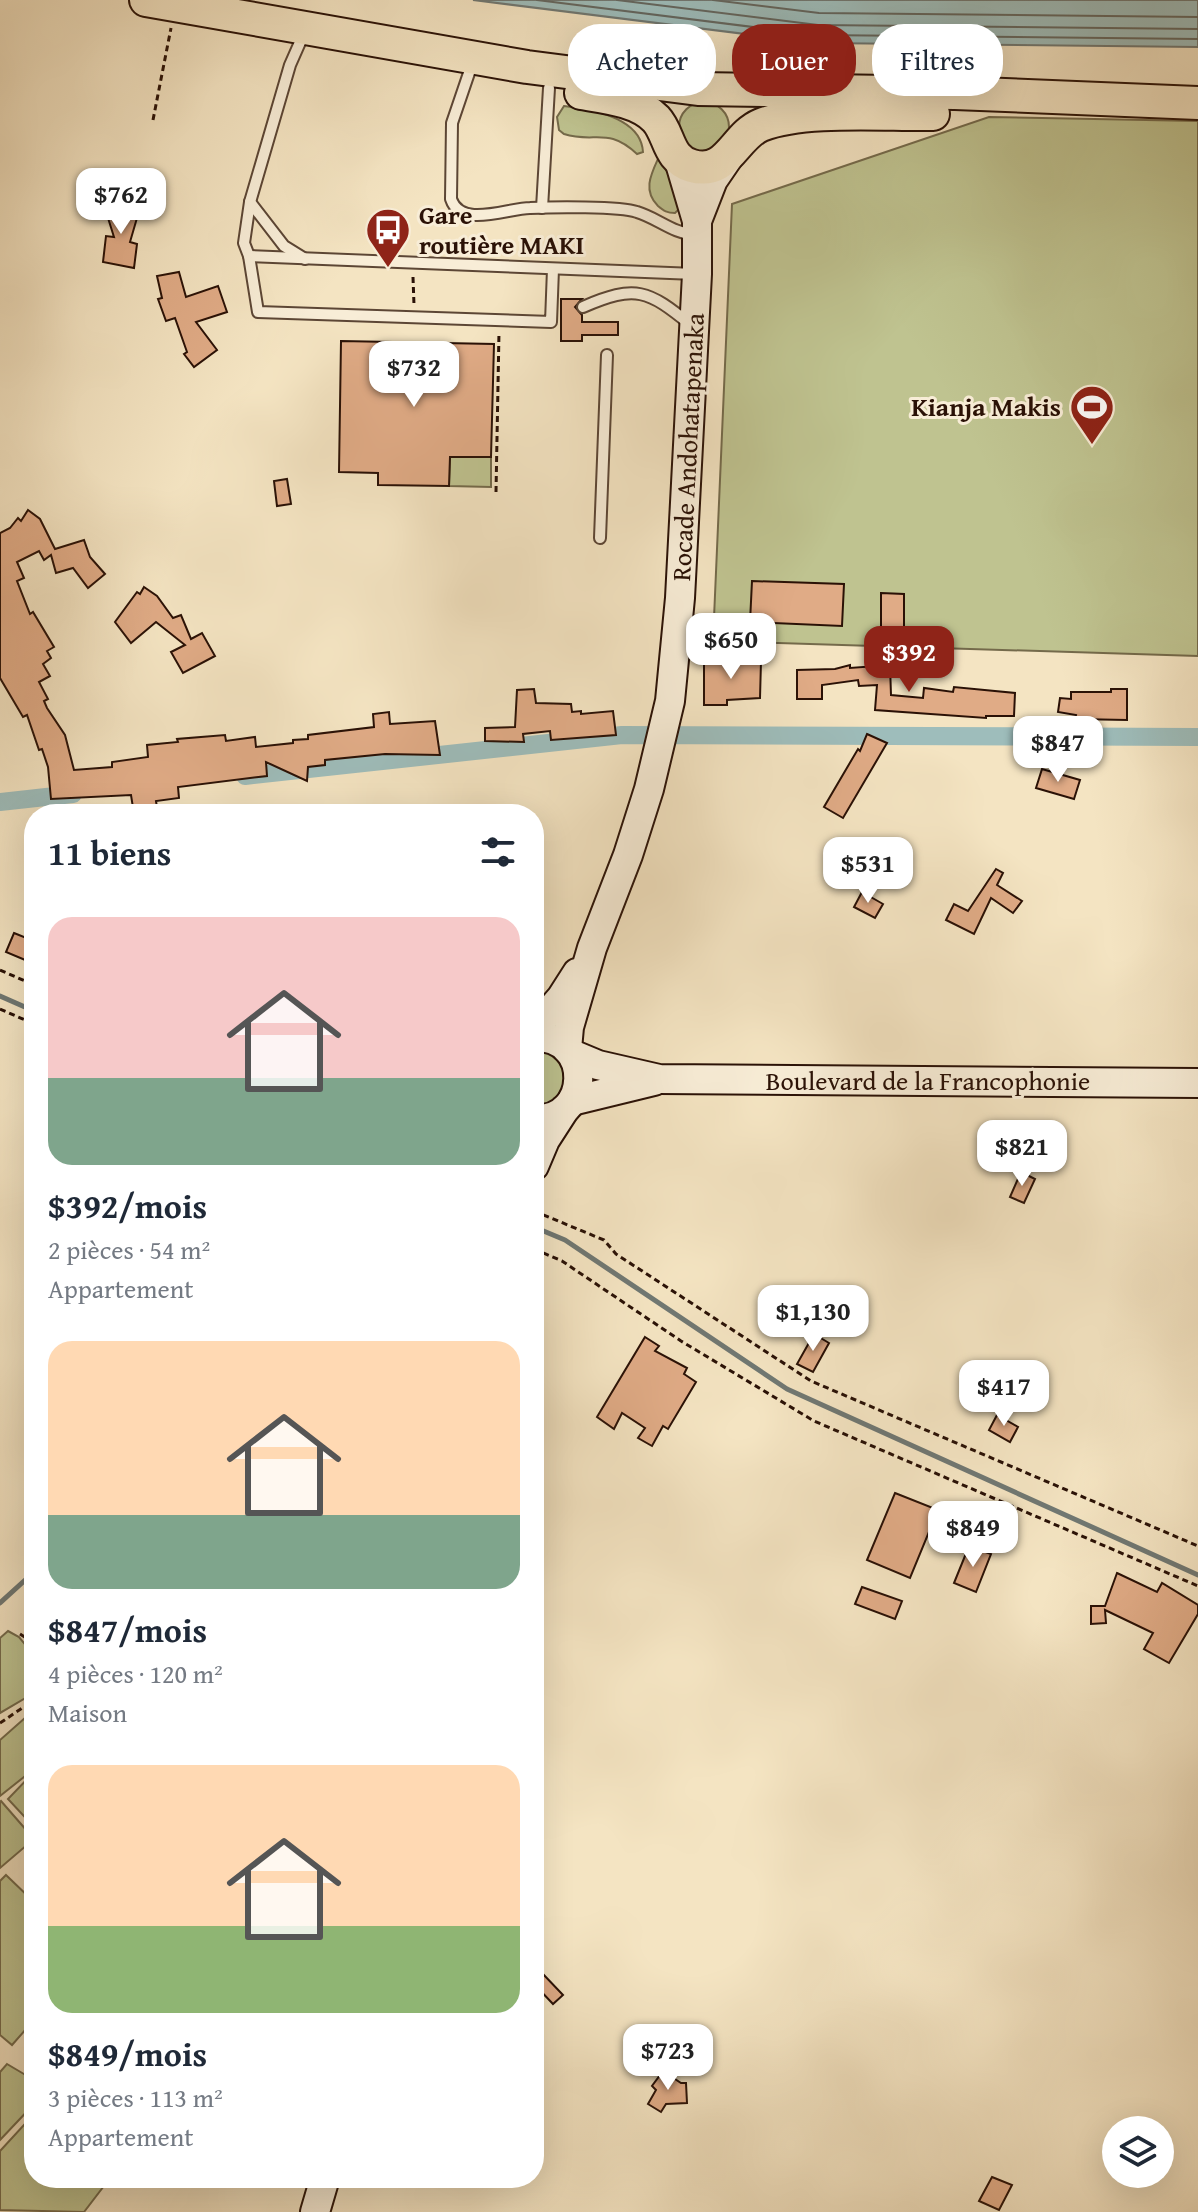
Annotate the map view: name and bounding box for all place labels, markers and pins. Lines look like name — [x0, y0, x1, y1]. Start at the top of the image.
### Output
pin: $762 — [74, 168, 168, 236]
place label: Gare routière MAKI — [419, 195, 584, 264]
bus stop icon: Gare routière MAKI — [364, 206, 412, 269]
pin: $732 — [367, 341, 461, 409]
sports icon: Kianja Makis — [1068, 383, 1116, 446]
place label: Kianja Makis — [911, 387, 1061, 426]
pin: $650 — [684, 613, 778, 681]
pin: $392 — [862, 626, 956, 694]
pin: $847 — [1011, 716, 1105, 784]
pin: $531 — [821, 837, 915, 905]
pin: $821 — [975, 1120, 1069, 1188]
pin: $1,130 — [748, 1285, 878, 1353]
pin: $417 — [957, 1360, 1051, 1428]
pin: $849 — [926, 1501, 1020, 1569]
pin: $723 — [621, 2024, 715, 2092]

